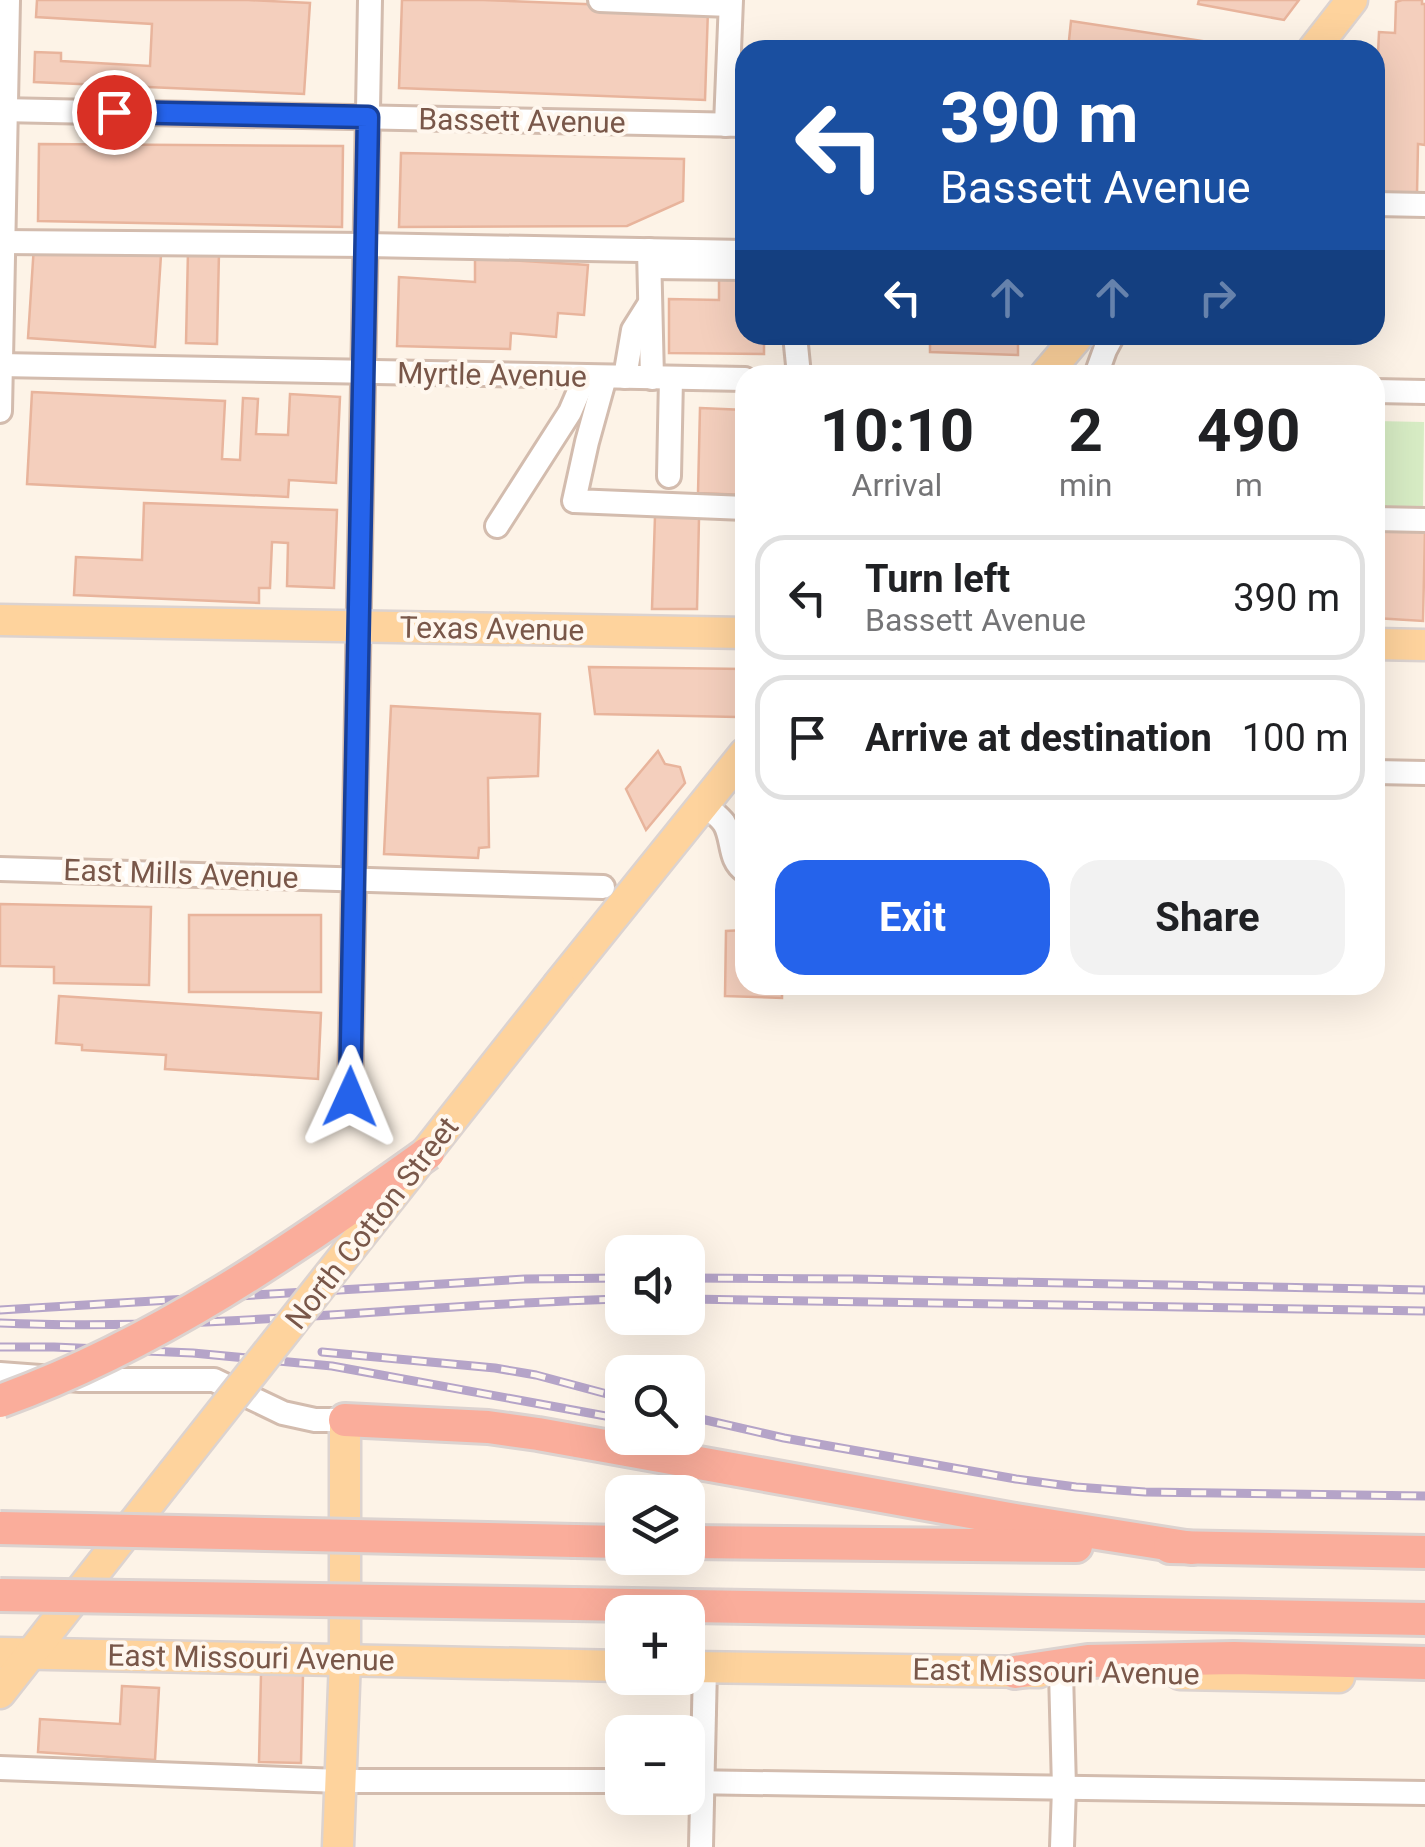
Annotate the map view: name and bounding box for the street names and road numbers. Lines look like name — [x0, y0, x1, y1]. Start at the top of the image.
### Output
street label: Bassett Avenue — [418, 101, 626, 140]
street label: Myrtle Avenue — [397, 355, 587, 394]
street label: Texas Avenue — [399, 609, 585, 648]
street label: East Mills Avenue — [63, 852, 299, 895]
street label: North Cotton Street — [278, 1110, 465, 1336]
street label: East Missouri Avenue — [107, 1637, 395, 1678]
street label: East Missouri Avenue — [912, 1651, 1200, 1692]

